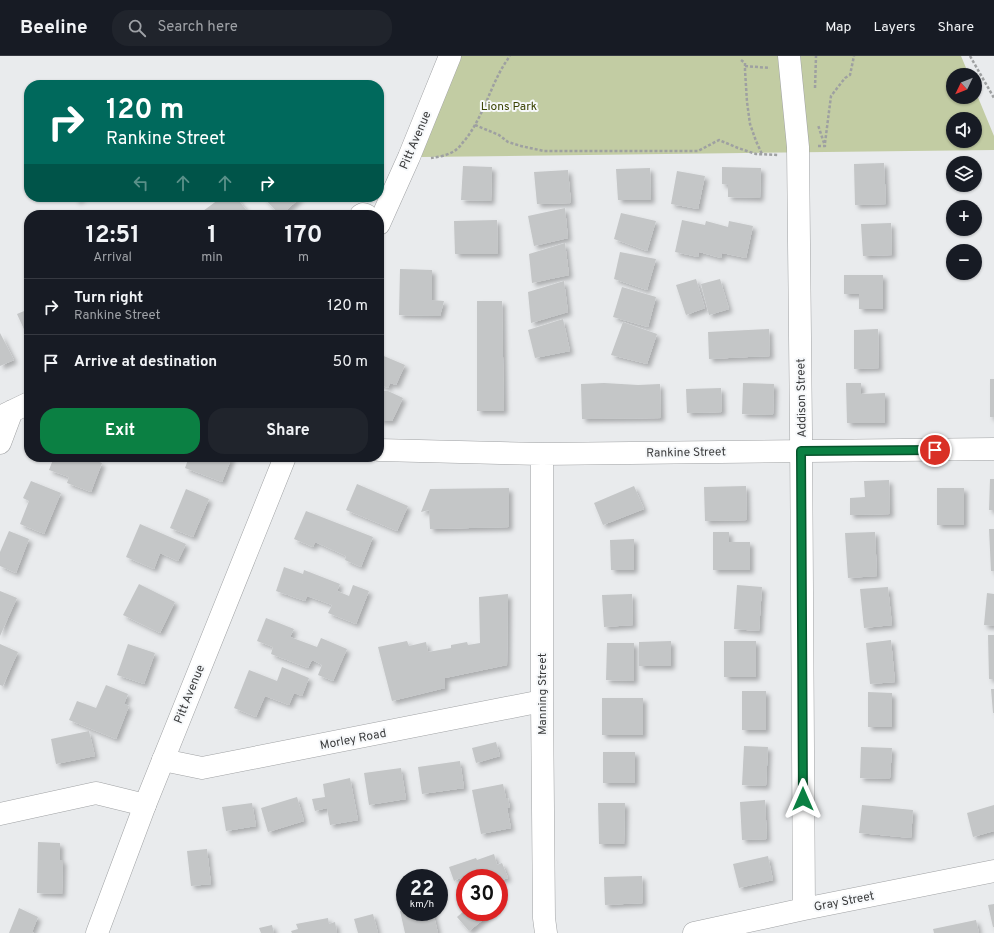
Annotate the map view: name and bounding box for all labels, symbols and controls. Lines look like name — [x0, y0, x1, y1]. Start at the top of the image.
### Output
search box — [112, 10, 392, 46]
text: Beeline — [20, 16, 88, 40]
icon: search — [126, 17, 148, 39]
text: Search here — [158, 18, 238, 37]
text: Map — [825, 19, 851, 36]
text: Layers — [873, 19, 915, 36]
text: Share — [937, 19, 974, 36]
north arrow — [946, 68, 982, 104]
map controls — [946, 68, 982, 280]
text: 120 m — [106, 93, 184, 129]
icon: right — [40, 96, 92, 148]
park label: Lions Park — [481, 99, 537, 115]
street label: Pitt Avenue — [396, 109, 435, 172]
button: sound — [946, 112, 982, 148]
text: Rankine Street — [106, 128, 226, 151]
button: layers — [946, 156, 982, 192]
icon: left — [130, 172, 152, 194]
icon: ahead — [172, 172, 194, 194]
icon: ahead — [214, 172, 236, 194]
icon: right — [256, 172, 278, 194]
button: + — [946, 200, 982, 236]
text: 12:51 — [85, 221, 140, 251]
text: 1 — [207, 221, 217, 251]
text: 170 — [284, 221, 323, 251]
button: − — [946, 244, 982, 280]
text: Arrival — [93, 250, 132, 266]
text: min — [201, 250, 223, 266]
text: m — [298, 250, 309, 266]
text: Turn right — [74, 289, 143, 308]
icon: right — [40, 296, 62, 318]
text: 120 m — [327, 297, 368, 316]
text: Rankine Street — [74, 308, 160, 324]
icon: arrive — [40, 352, 62, 374]
text: Arrive at destination — [74, 353, 217, 372]
text: 50 m — [333, 353, 368, 372]
street label: Addison Street — [793, 358, 811, 438]
button: Exit — [40, 408, 200, 454]
button: Share — [208, 408, 368, 454]
pin — [918, 433, 952, 467]
icon: arrive — [924, 439, 946, 461]
street label: Rankine Street — [646, 444, 726, 462]
street label: Manning Street — [535, 653, 551, 735]
street label: Pitt Avenue — [171, 663, 209, 726]
street label: Morley Road — [319, 726, 388, 754]
position arrow — [782, 778, 824, 820]
speed limit sign: 30 — [456, 869, 508, 921]
text: 22 — [410, 877, 434, 903]
street label: Gray Street — [813, 888, 876, 916]
text: km/h — [410, 898, 434, 911]

